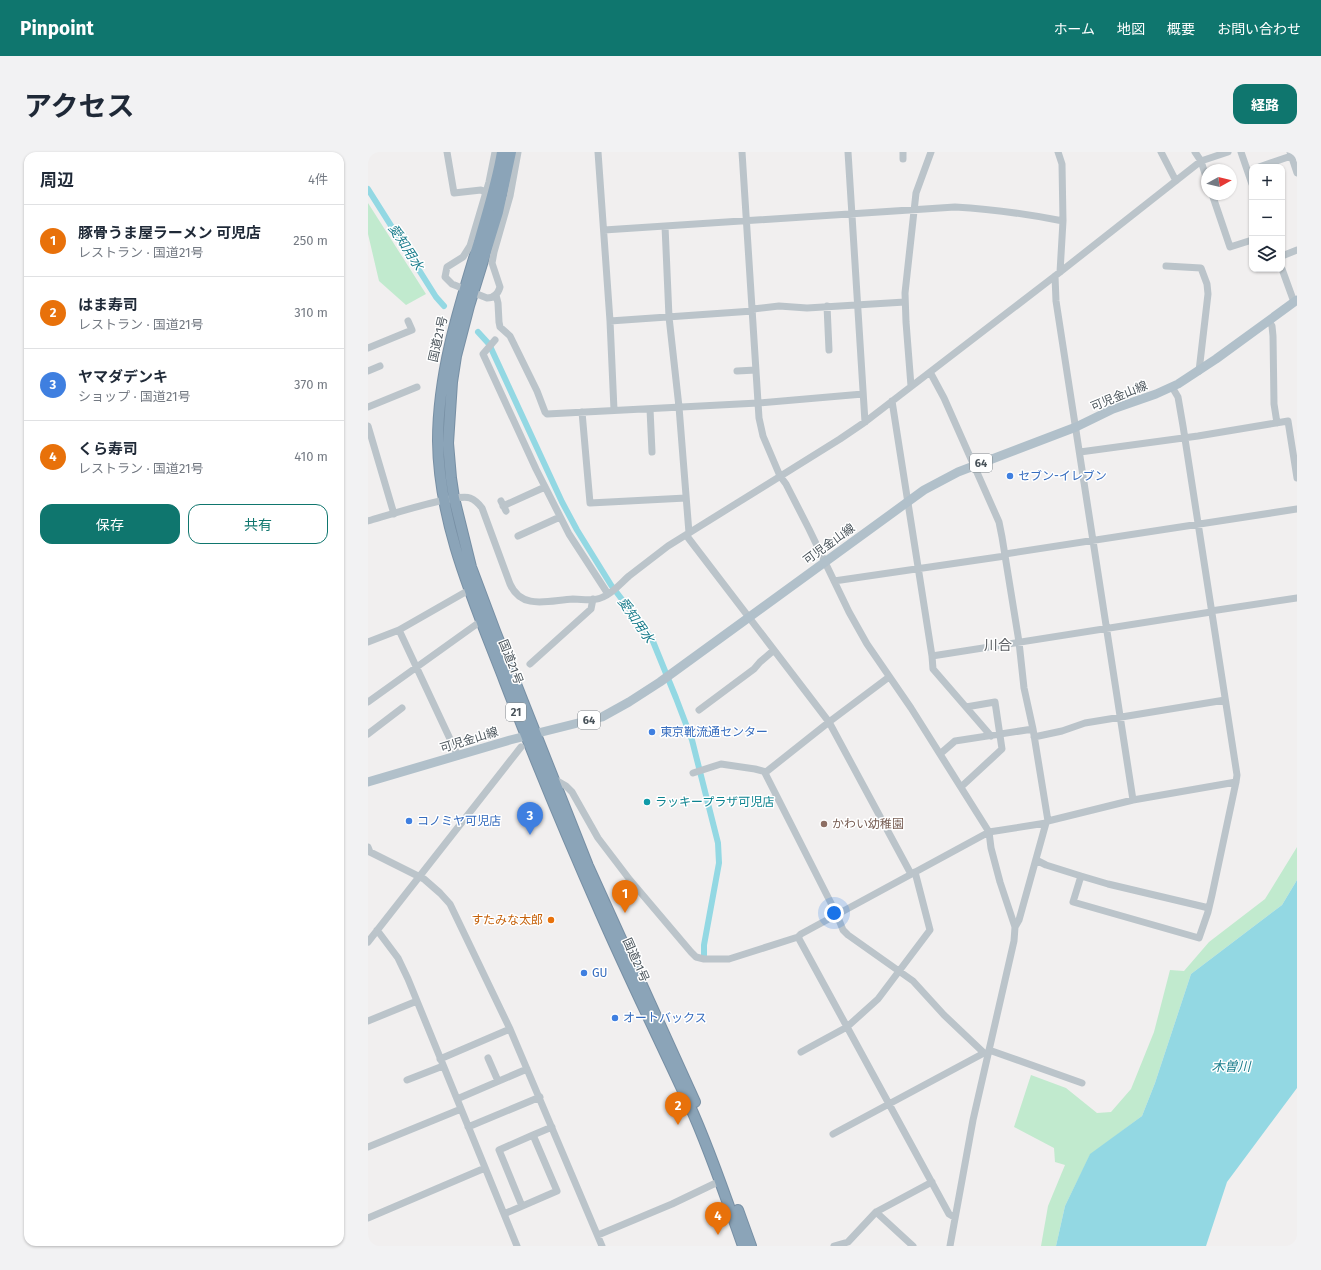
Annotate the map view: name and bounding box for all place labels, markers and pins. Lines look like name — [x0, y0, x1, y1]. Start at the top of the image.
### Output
place label: セブン-イレブン — [1018, 469, 1107, 483]
marker: セブン-イレブン — [1005, 471, 1015, 481]
place label: 東京靴流通センター — [660, 725, 768, 739]
marker: 東京靴流通センター — [647, 727, 657, 737]
place label: ラッキープラザ可児店 — [655, 795, 774, 809]
marker: ラッキープラザ可児店 — [642, 797, 652, 807]
pin: 3 — [517, 802, 543, 835]
place label: コノミヤ可児店 — [417, 814, 501, 828]
marker: コノミヤ可児店 — [404, 816, 414, 826]
place label: かわい幼稚園 — [832, 817, 904, 831]
marker: かわい幼稚園 — [819, 819, 829, 829]
pin: 1 — [612, 880, 638, 913]
place label: すたみな太郎 — [471, 913, 543, 927]
marker: すたみな太郎 — [546, 915, 556, 925]
place label: GU — [592, 966, 608, 980]
marker: GU — [579, 968, 589, 978]
place label: オートバックス — [623, 1011, 707, 1025]
marker: オートバックス — [610, 1013, 620, 1023]
pin: 2 — [665, 1092, 691, 1125]
pin: 4 — [705, 1202, 731, 1235]

